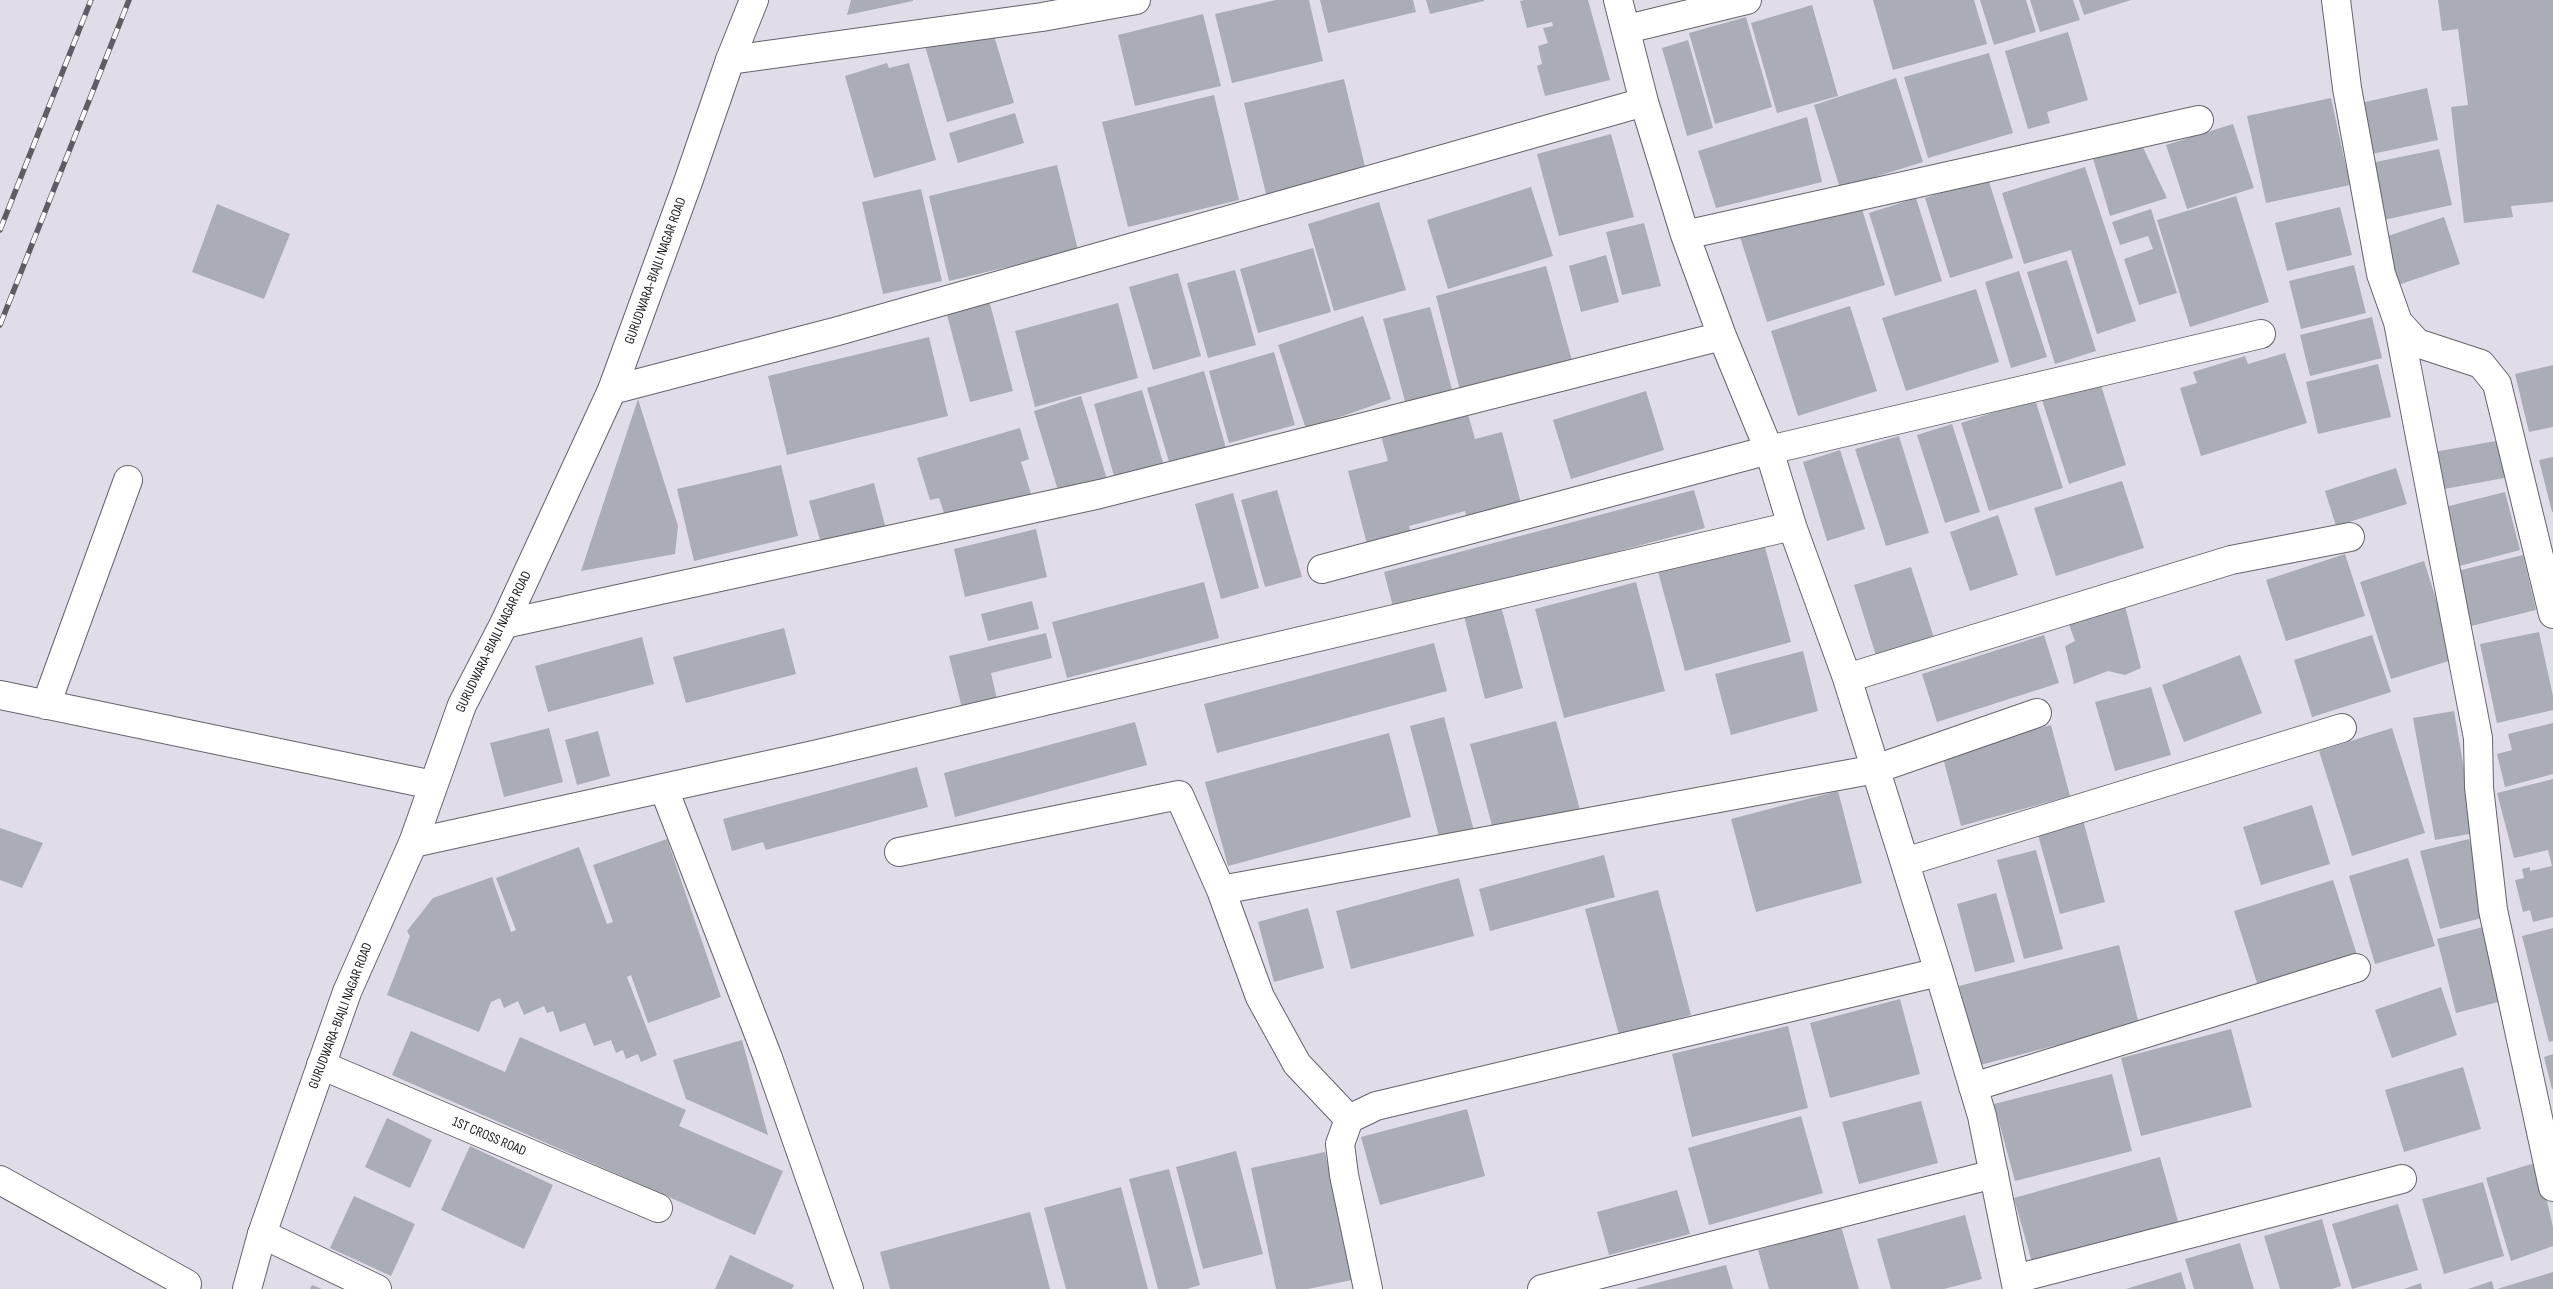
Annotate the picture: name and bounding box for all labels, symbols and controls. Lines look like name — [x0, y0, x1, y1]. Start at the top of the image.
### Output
street label: GURUDWARA-BIAJLI NAGAR ROAD — [622, 195, 690, 347]
street label: GURUDWARA-BIAJLI NAGAR ROAD — [452, 569, 536, 715]
street label: GURUDWARA-BIAJLI NAGAR ROAD — [305, 941, 377, 1091]
street label: 1ST CROSS ROAD — [449, 1114, 529, 1160]

